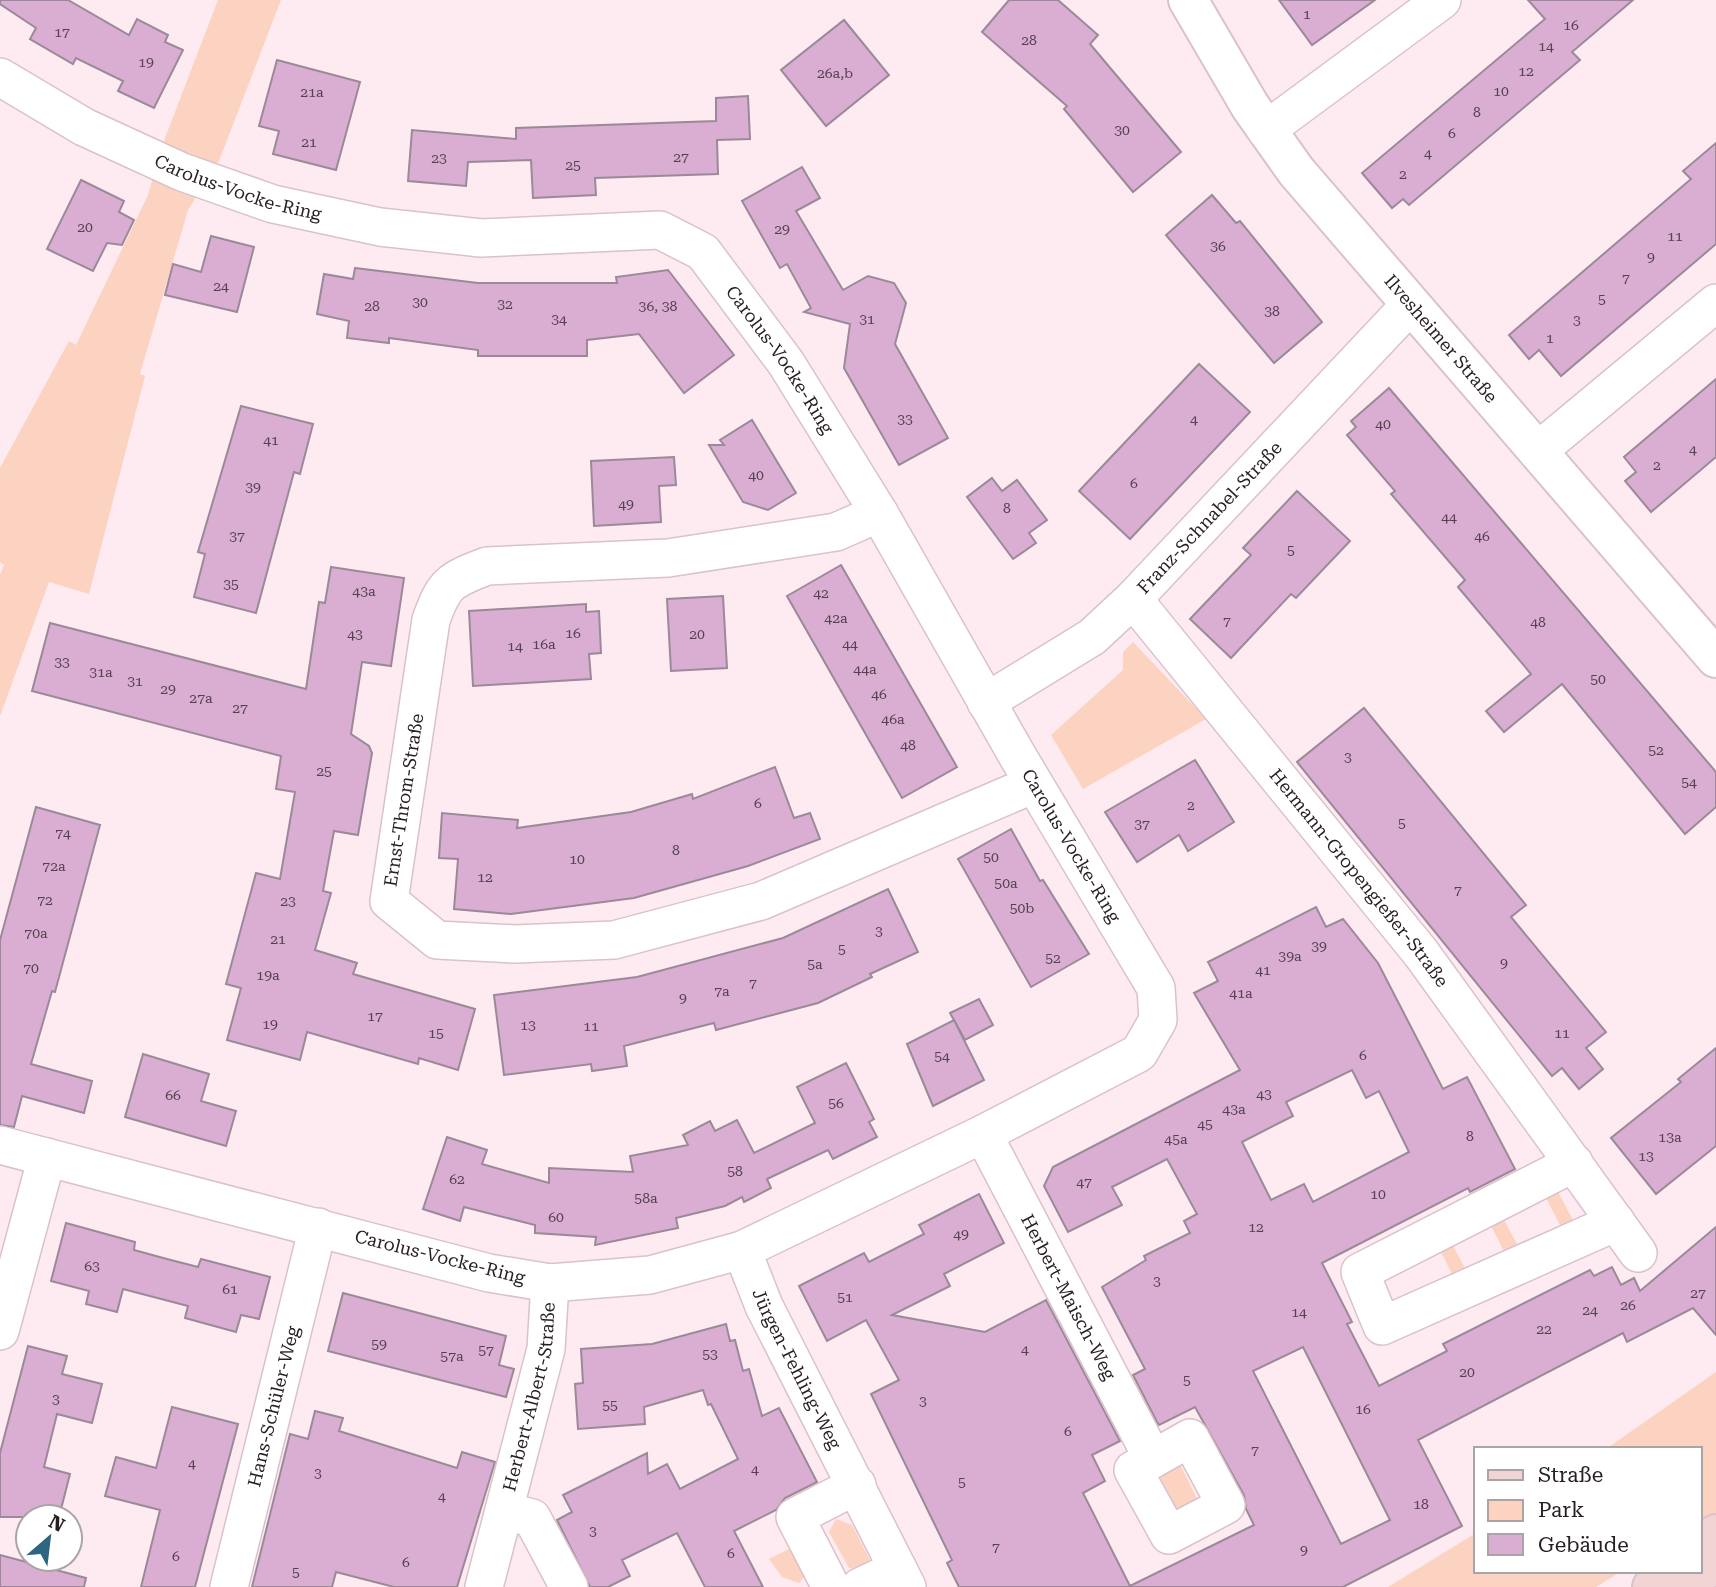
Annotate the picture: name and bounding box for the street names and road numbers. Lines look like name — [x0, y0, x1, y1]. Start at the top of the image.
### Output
street label: Carolus-Vocke-Ring — [151, 150, 324, 224]
street label: Ilvesheimer Straße — [1380, 270, 1502, 407]
street label: Carolus-Vocke-Ring — [722, 281, 839, 438]
street label: Franz-Schnabel-Straße — [1133, 437, 1286, 598]
street label: Ernst-Throm-Straße — [379, 712, 428, 888]
street label: Hermann-Gropengießer-Straße — [1266, 764, 1453, 991]
street label: Carolus-Vocke-Ring — [1018, 765, 1126, 927]
street label: Herbert-Maisch-Weg — [1017, 1211, 1121, 1384]
street label: Carolus-Vocke-Ring — [353, 1225, 528, 1288]
street label: Jürgen-Fehling-Weg — [748, 1286, 846, 1453]
street label: Herbert-Albert-Straße — [498, 1302, 559, 1493]
street label: Hans-Schüler-Weg — [243, 1323, 303, 1489]

